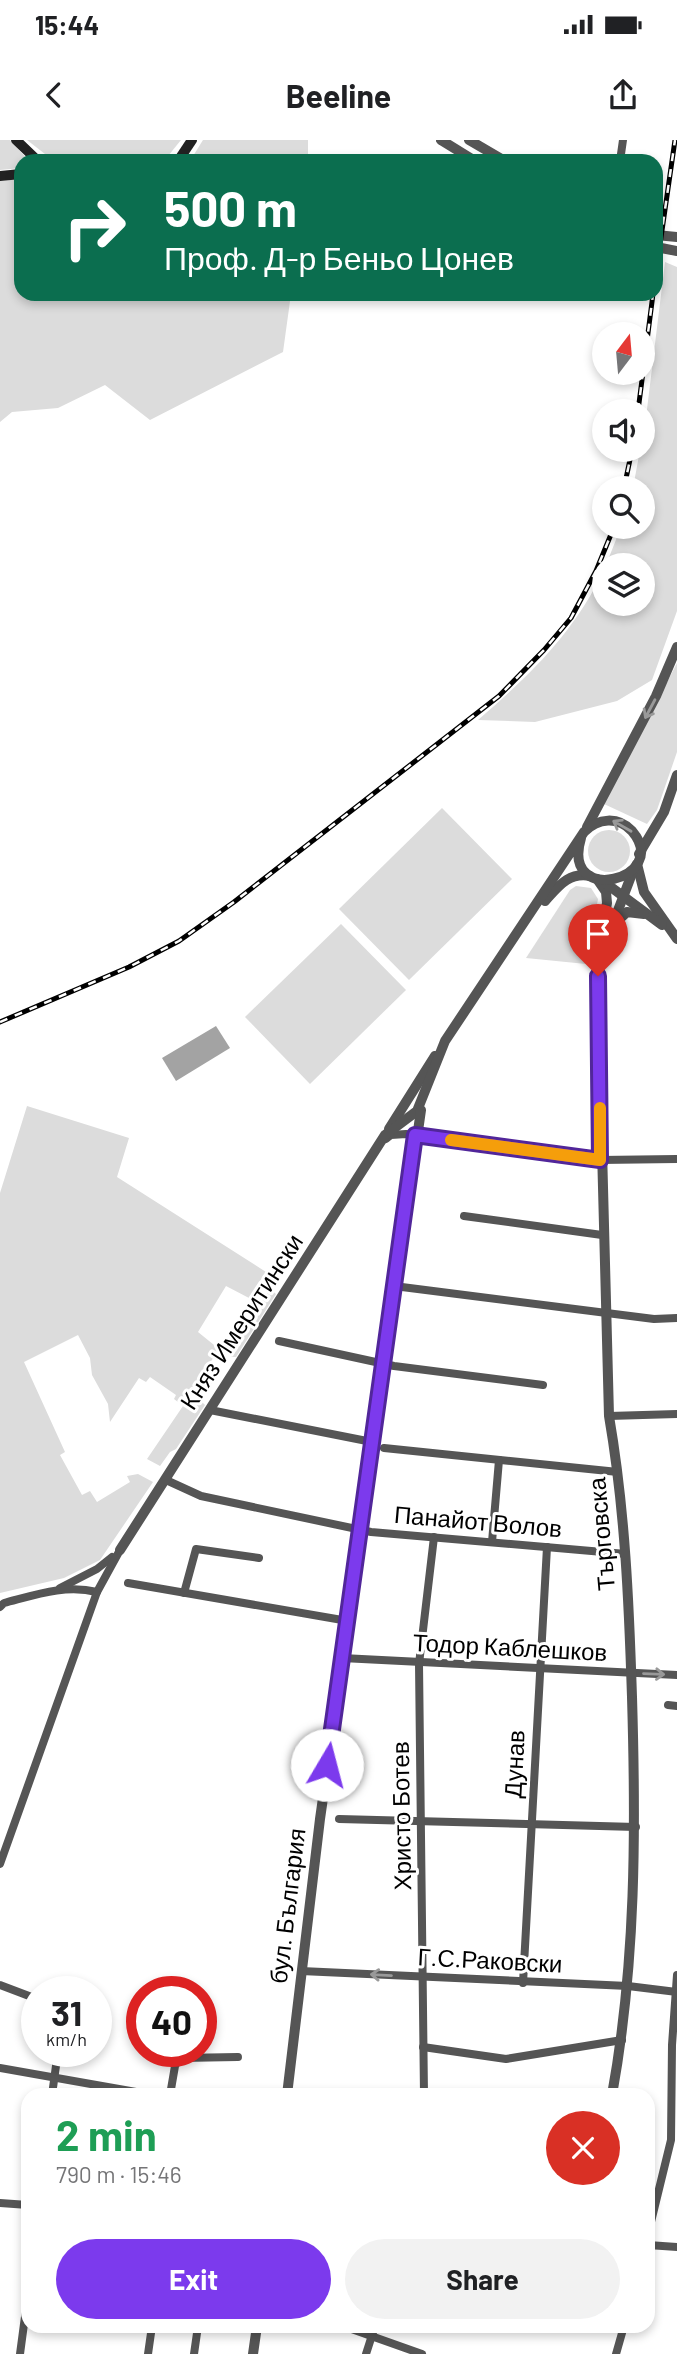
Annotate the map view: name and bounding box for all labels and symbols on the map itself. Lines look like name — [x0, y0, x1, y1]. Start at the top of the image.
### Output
north arrow — [592, 322, 654, 385]
one-way arrow — [642, 698, 656, 719]
one-way arrow — [612, 819, 632, 833]
pin — [568, 904, 628, 976]
street label: Княз Имеритински — [173, 1228, 308, 1414]
street label: Търговска — [581, 1476, 620, 1592]
street label: Панайот Волов — [393, 1499, 563, 1542]
street label: Тодор Каблешков — [412, 1627, 608, 1666]
one-way arrow — [642, 1667, 665, 1680]
position arrow — [290, 1728, 364, 1802]
street label: Дунав — [497, 1729, 530, 1799]
street label: Христо Ботев — [385, 1741, 416, 1891]
street label: бул. България — [263, 1827, 310, 1985]
street label: Г.С.Раковски — [417, 1941, 563, 1978]
one-way arrow — [370, 1968, 393, 1981]
speed limit sign: 40 — [126, 1976, 217, 2067]

